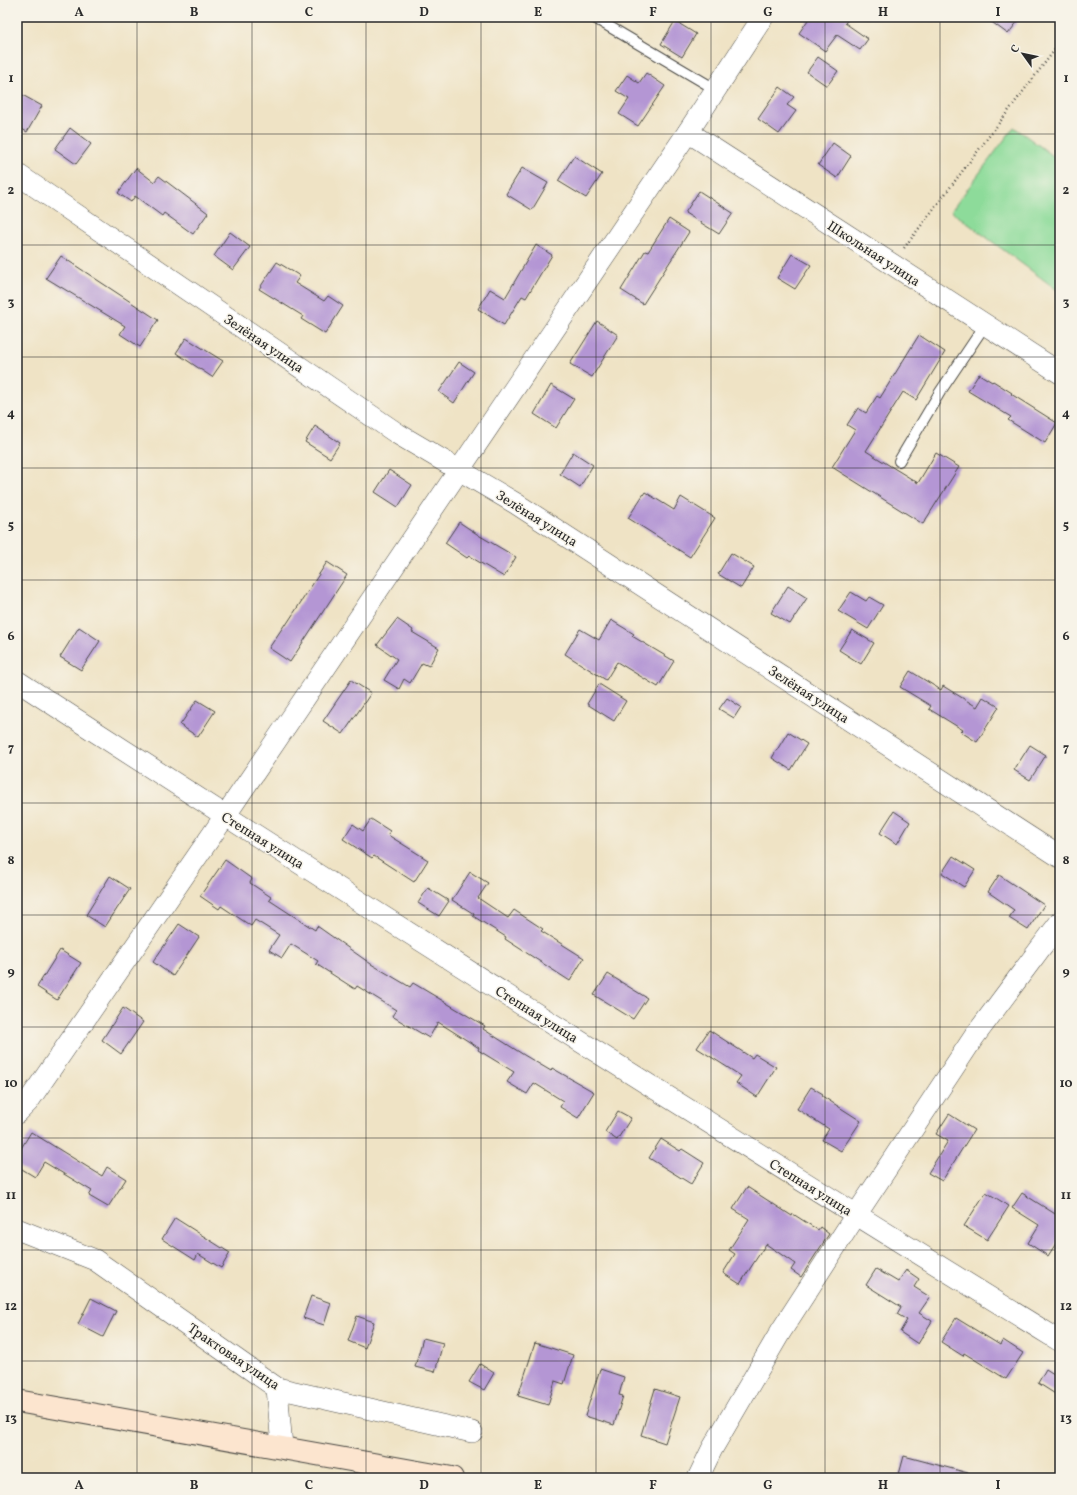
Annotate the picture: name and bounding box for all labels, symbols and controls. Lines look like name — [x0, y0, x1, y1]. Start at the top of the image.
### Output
text: A — [74, 4, 84, 22]
text: B — [190, 4, 199, 22]
text: C — [305, 4, 313, 22]
text: D — [419, 4, 429, 22]
text: E — [534, 4, 542, 22]
text: F — [649, 4, 657, 22]
text: G — [763, 4, 773, 22]
text: H — [878, 4, 888, 22]
text: I — [996, 4, 1001, 22]
north arrow — [1003, 34, 1043, 74]
text: С — [1008, 42, 1024, 56]
text: 1 — [8, 70, 14, 88]
text: 1 — [1063, 70, 1069, 88]
text: 2 — [8, 182, 15, 200]
text: 2 — [1063, 182, 1070, 200]
street label: Школьная улица — [823, 217, 923, 291]
text: 3 — [8, 294, 15, 312]
text: 3 — [1063, 294, 1070, 312]
street label: Зелёная улица — [219, 310, 307, 378]
text: 4 — [7, 405, 15, 423]
text: 4 — [1062, 405, 1070, 423]
street label: Зелёная улица — [492, 487, 581, 552]
text: 5 — [8, 517, 14, 535]
text: 5 — [1063, 517, 1069, 535]
text: 6 — [7, 628, 15, 646]
text: 6 — [1062, 628, 1070, 646]
street label: Зелёная улица — [764, 662, 852, 729]
text: 7 — [8, 740, 14, 758]
text: 7 — [1063, 740, 1069, 758]
street label: Степная улица — [217, 808, 307, 874]
text: 8 — [7, 852, 15, 870]
text: 8 — [1062, 852, 1070, 870]
text: 9 — [7, 963, 15, 981]
text: 9 — [1062, 963, 1070, 981]
street label: Степная улица — [491, 982, 581, 1048]
text: 10 — [4, 1075, 18, 1093]
text: 10 — [1059, 1075, 1073, 1093]
street label: Степная улица — [765, 1155, 855, 1221]
text: 11 — [6, 1187, 16, 1205]
text: 11 — [1061, 1187, 1071, 1205]
text: 12 — [5, 1298, 17, 1316]
text: 12 — [1060, 1298, 1072, 1316]
street label: Трактовая улица — [183, 1319, 283, 1395]
text: 13 — [5, 1410, 17, 1428]
text: 13 — [1060, 1410, 1072, 1428]
text: A — [74, 1477, 84, 1495]
text: B — [190, 1477, 199, 1495]
text: C — [305, 1477, 313, 1495]
text: D — [419, 1477, 429, 1495]
text: E — [534, 1477, 542, 1495]
text: F — [649, 1477, 657, 1495]
text: G — [763, 1477, 773, 1495]
text: H — [878, 1477, 888, 1495]
text: I — [996, 1477, 1001, 1495]

